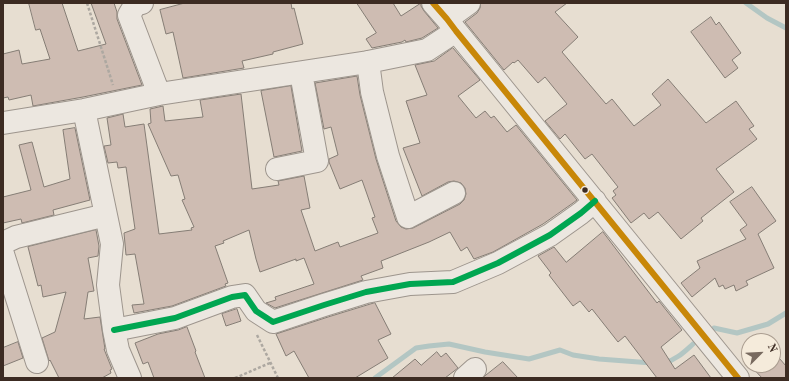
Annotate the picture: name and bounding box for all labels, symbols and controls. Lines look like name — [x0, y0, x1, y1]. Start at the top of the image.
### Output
unlabelled marker — [580, 185, 590, 195]
north arrow — [741, 333, 781, 373]
text: N — [765, 342, 778, 354]

